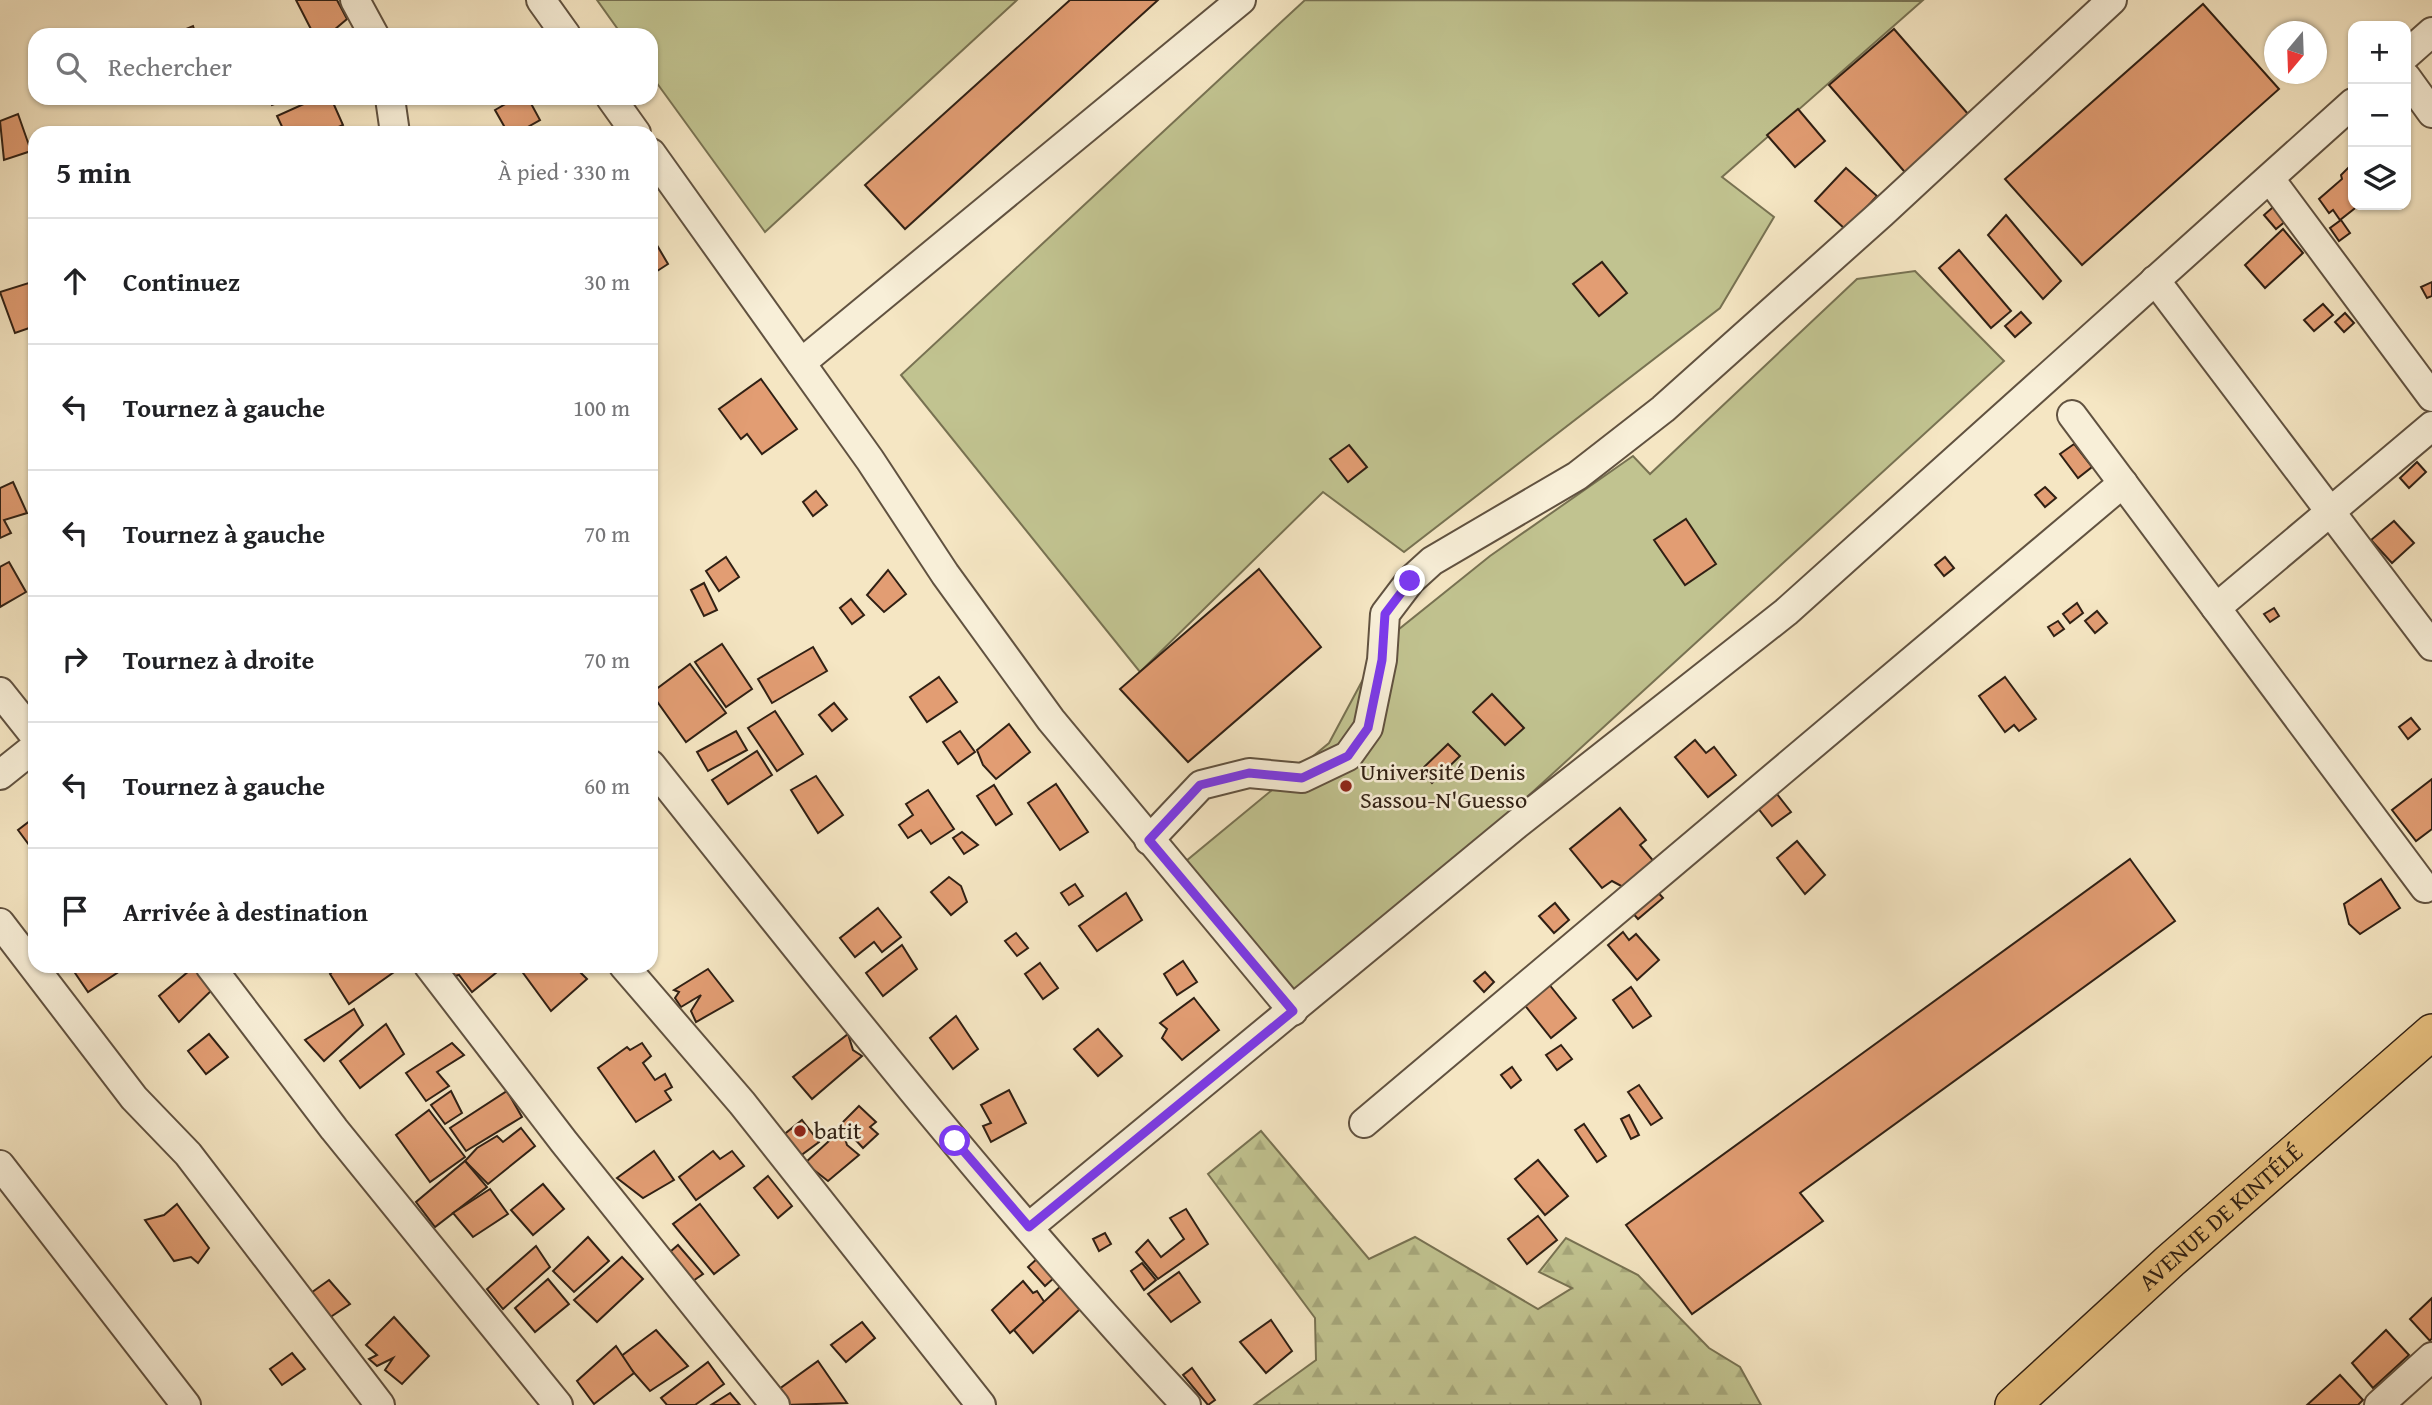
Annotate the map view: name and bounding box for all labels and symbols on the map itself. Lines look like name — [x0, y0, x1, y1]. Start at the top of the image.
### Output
north arrow — [2264, 21, 2327, 84]
route end — [1394, 565, 1425, 596]
place label: Université Denis Sassou-N'Guesso — [1360, 754, 1527, 817]
marker: Université Denis Sassou-N'Guesso — [1338, 778, 1354, 794]
place label: batit — [814, 1113, 862, 1148]
marker: batit — [792, 1123, 808, 1139]
route start — [939, 1125, 970, 1156]
street label: AVENUE DE KINTÉLÉ — [2130, 1135, 2310, 1299]

